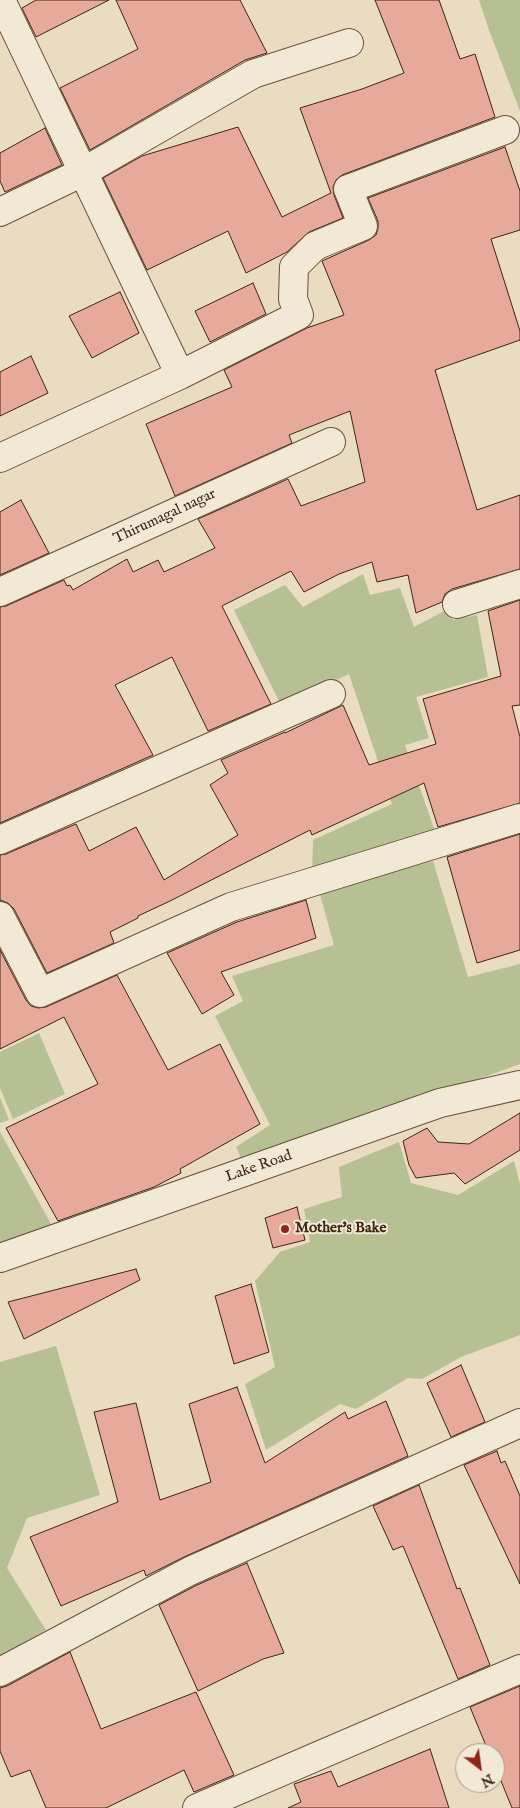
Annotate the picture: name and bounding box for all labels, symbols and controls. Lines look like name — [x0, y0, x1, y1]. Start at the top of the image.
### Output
street label: Thirumagal nagar — [111, 485, 219, 549]
street label: Lake Road — [223, 1147, 295, 1187]
place label: Mother's Bake — [295, 1220, 386, 1238]
marker: Mother's Bake — [279, 1223, 291, 1235]
north arrow — [455, 1743, 505, 1793]
text: N — [477, 1769, 497, 1791]

